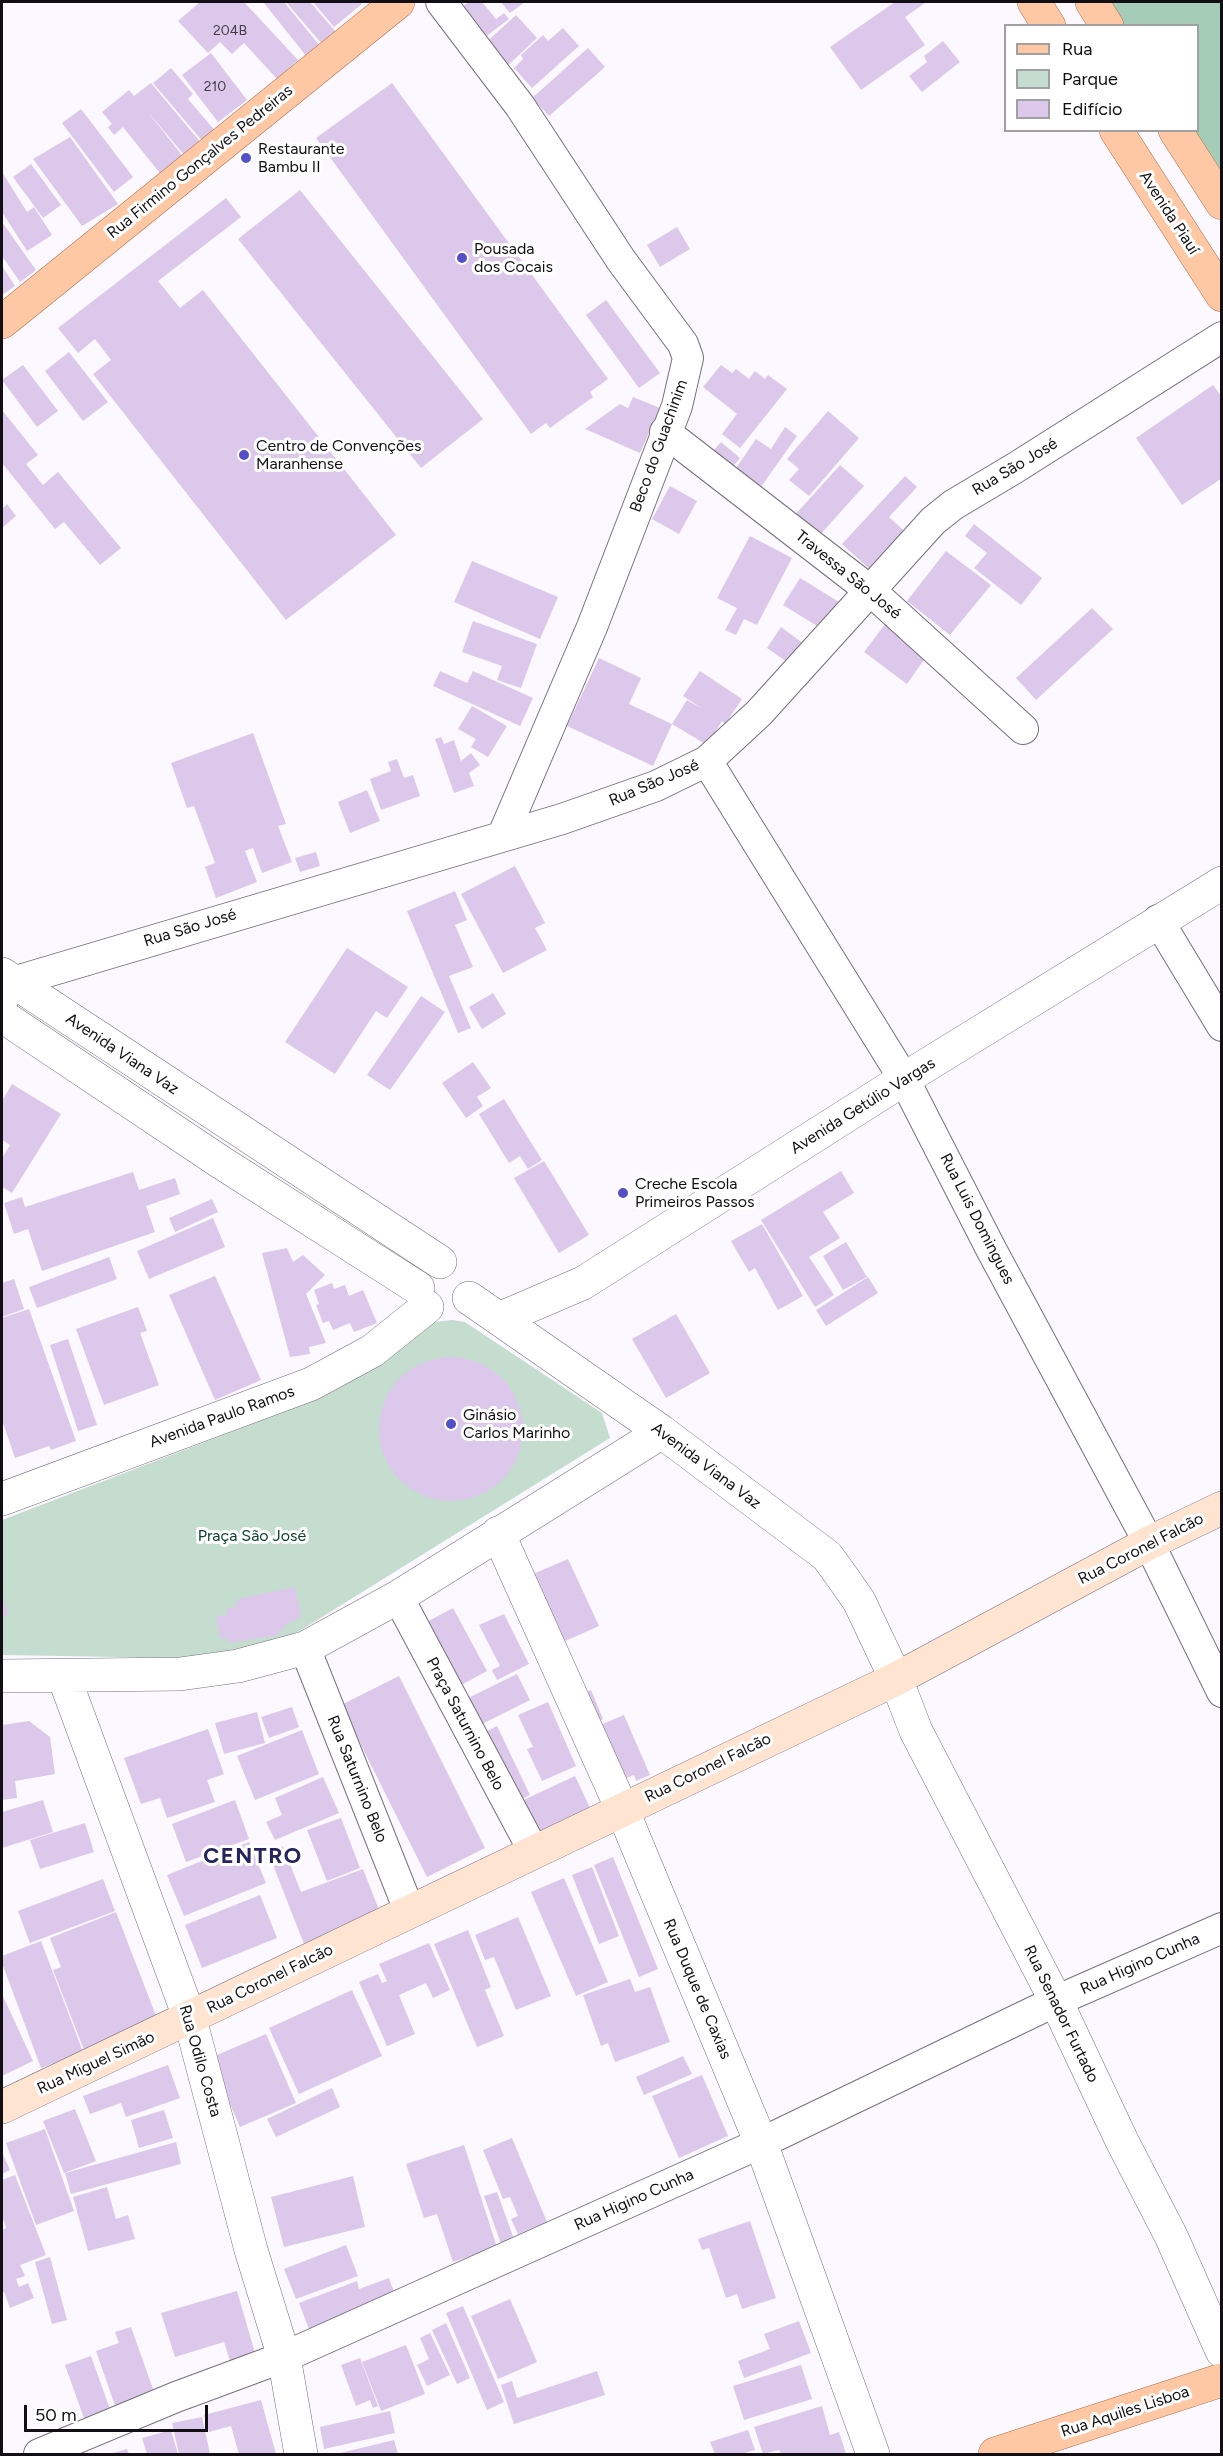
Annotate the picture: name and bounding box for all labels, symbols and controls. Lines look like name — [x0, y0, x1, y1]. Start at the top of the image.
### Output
house number: 204B — [213, 23, 247, 39]
legend — [1004, 24, 1199, 132]
text: Rua — [1062, 38, 1093, 60]
text: Parque — [1062, 68, 1118, 90]
house number: 210 — [204, 79, 226, 95]
street label: Rua Firmino Gonçalves Pedreiras — [103, 81, 297, 243]
text: Edifício — [1062, 98, 1123, 120]
place label: Restaurante Bambu II — [258, 139, 345, 177]
marker: Restaurante Bambu II — [239, 151, 253, 165]
street label: Avenida Piauí — [1135, 168, 1203, 258]
place label: Pousada dos Cocais — [474, 239, 553, 277]
marker: Pousada dos Cocais — [455, 251, 469, 265]
street label: Beco do Guachinim — [626, 377, 692, 515]
street label: Rua São José — [969, 434, 1061, 500]
place label: Centro de Convenções Maranhense — [256, 436, 422, 474]
marker: Centro de Convenções Maranhense — [237, 448, 251, 462]
street label: Travessa São José — [791, 527, 905, 623]
street label: Rua São José — [606, 755, 702, 811]
street label: Rua São José — [141, 905, 239, 951]
street label: Avenida Viana Vaz — [62, 1009, 182, 1099]
street label: Avenida Getúlio Vargas — [787, 1054, 939, 1158]
street label: Rua Luis Domingues — [936, 1150, 1018, 1288]
place label: Creche Escola Primeiros Passos — [635, 1174, 754, 1212]
marker: Creche Escola Primeiros Passos — [616, 1186, 630, 1200]
street label: Avenida Paulo Ramos — [147, 1382, 297, 1452]
place label: Ginásio Carlos Marinho — [463, 1405, 570, 1443]
marker: Ginásio Carlos Marinho — [444, 1417, 458, 1431]
street label: Avenida Viana Vaz — [647, 1419, 765, 1513]
street label: Rua Coronel Falcão — [1075, 1509, 1207, 1589]
park label: Praça São José — [198, 1526, 306, 1546]
street label: Praça Saturnino Belo — [422, 1654, 508, 1794]
street label: Rua Saturnino Belo — [323, 1713, 391, 1845]
street label: Rua Coronel Falcão — [642, 1729, 774, 1807]
district label: CENTRO — [203, 1844, 303, 1870]
street label: Rua Duque de Caxias — [659, 1916, 735, 2062]
street label: Rua Higino Cunha — [1077, 1929, 1203, 1999]
street label: Rua Coronel Falcão — [204, 1940, 336, 2018]
street label: Rua Senador Furtado — [1019, 1942, 1103, 2086]
street label: Rua Odilo Costa — [175, 2003, 225, 2119]
street label: Rua Miguel Simão — [34, 2027, 158, 2099]
street label: Rua Higino Cunha — [571, 2165, 697, 2235]
street label: Rua Aquiles Lisboa — [1058, 2382, 1192, 2442]
scale bar — [27, 2393, 212, 2431]
text: 50 m — [35, 2404, 77, 2426]

